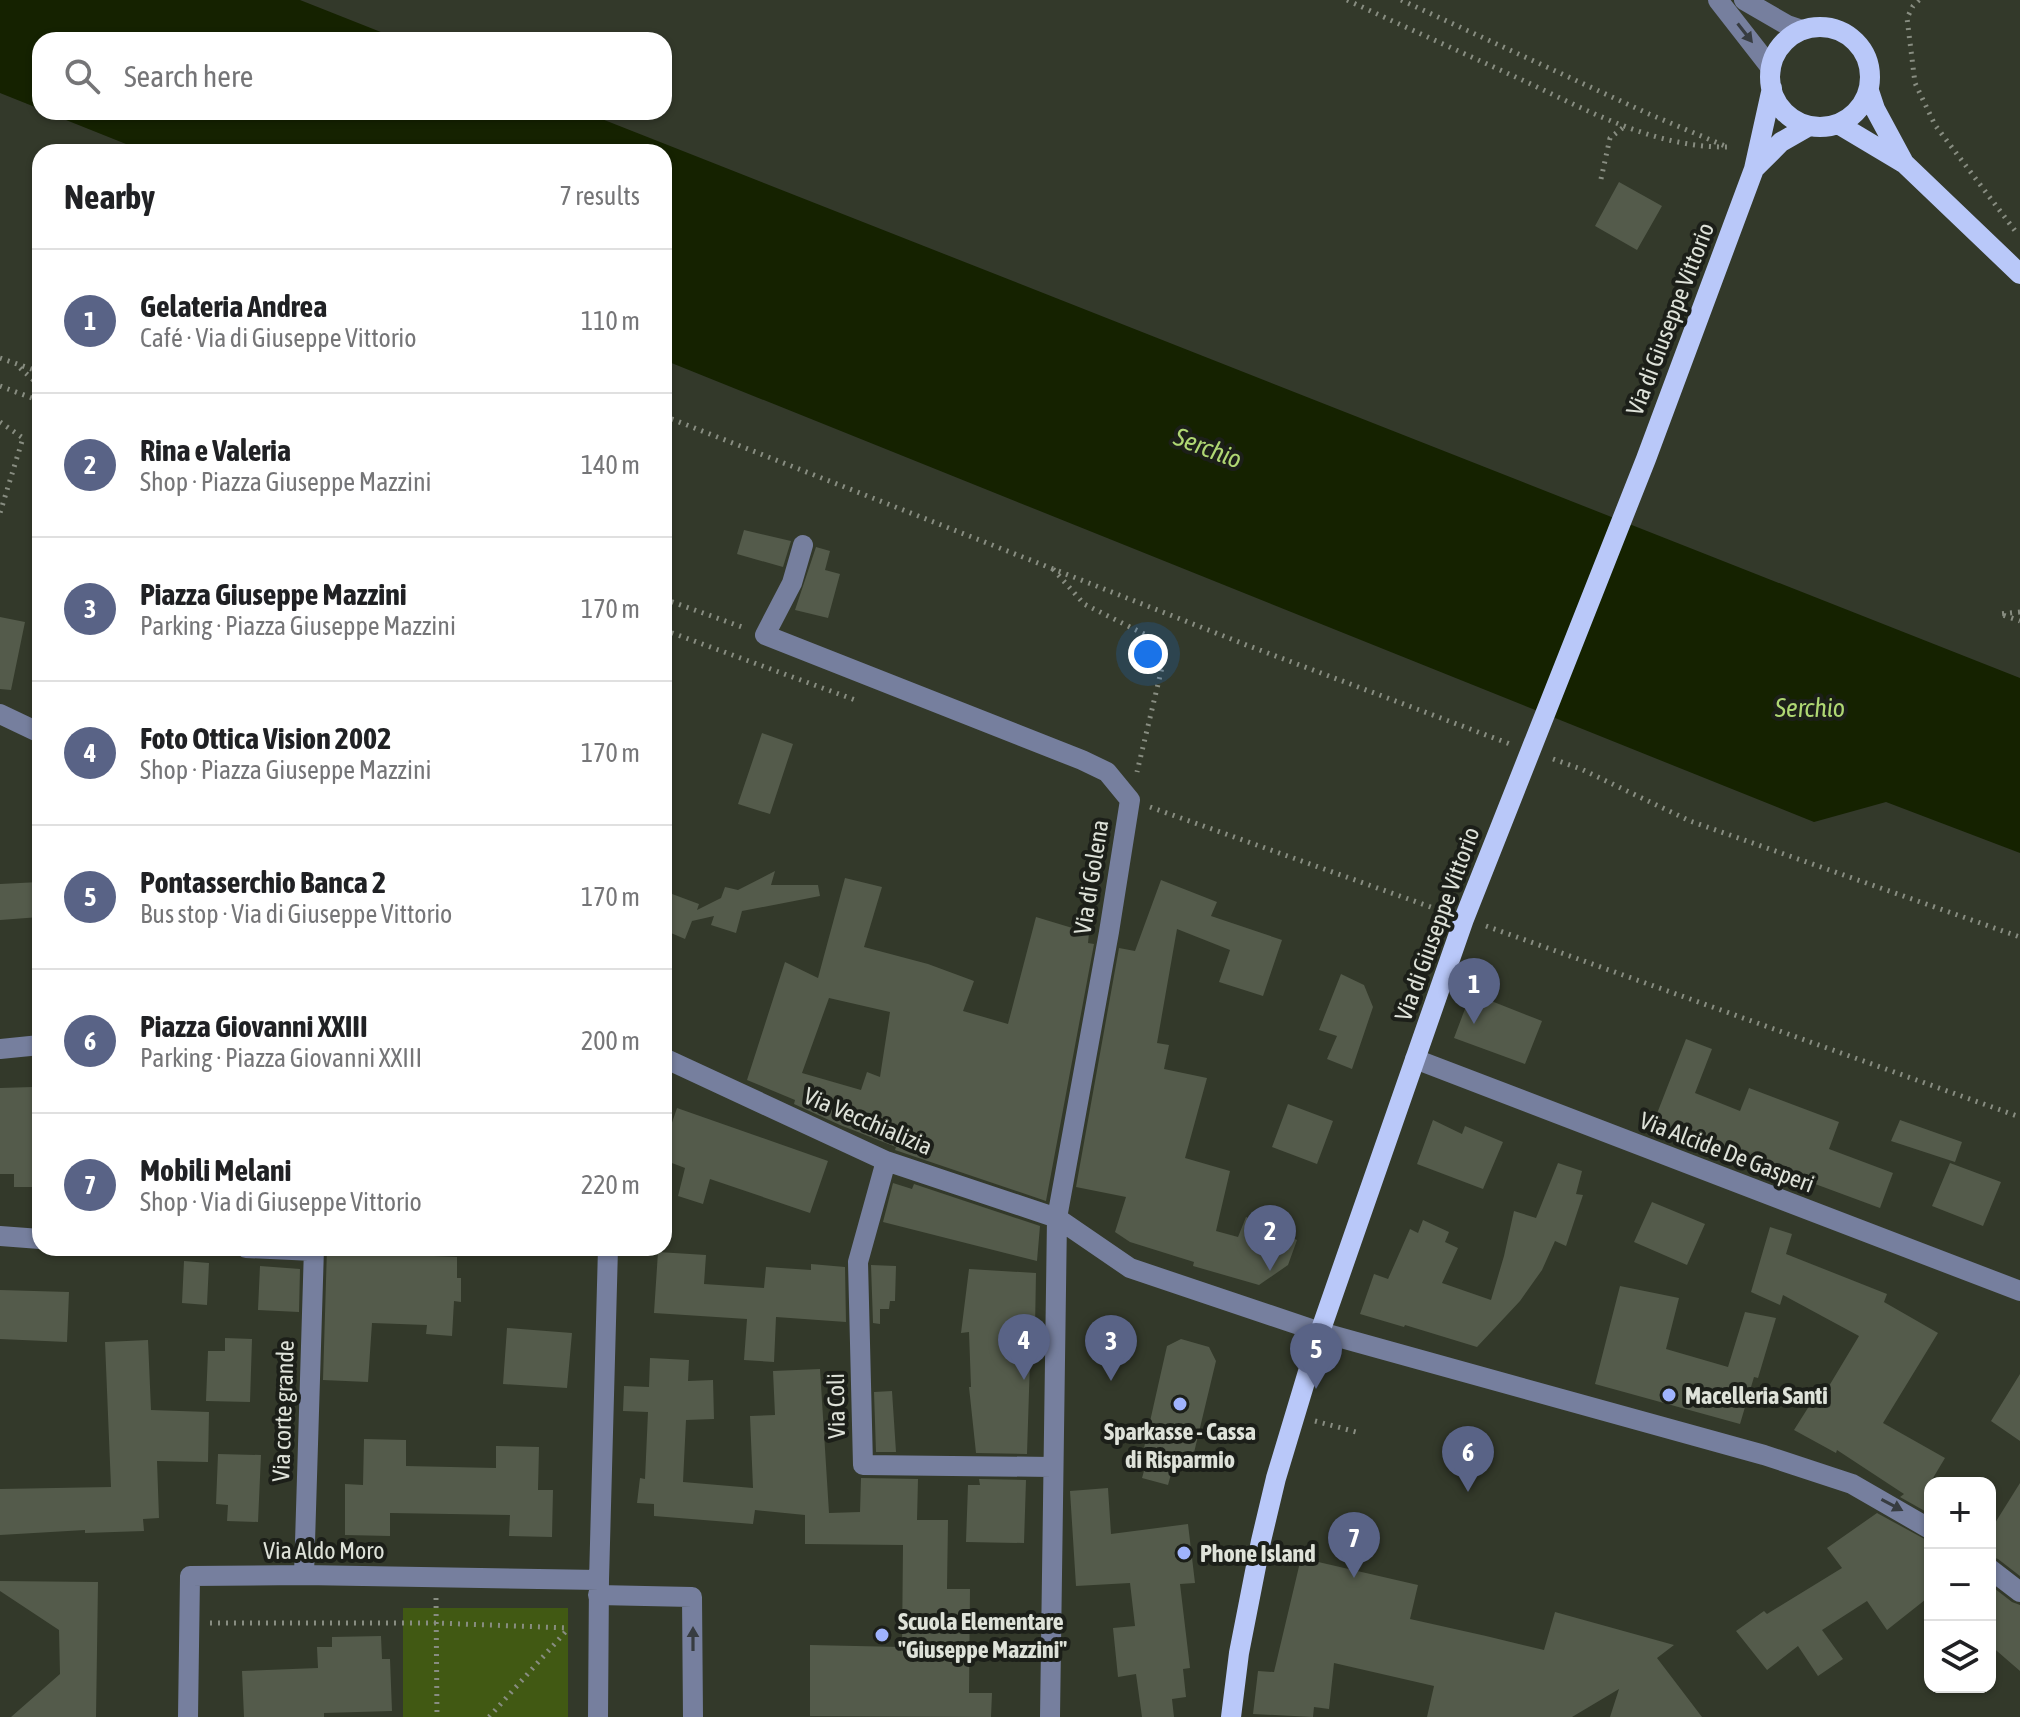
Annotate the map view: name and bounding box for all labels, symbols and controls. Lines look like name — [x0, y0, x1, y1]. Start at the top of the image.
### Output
one-way arrow — [1737, 23, 1753, 43]
search box — [32, 32, 672, 120]
icon: search — [60, 54, 104, 98]
text: Search here — [124, 59, 253, 93]
text: Nearby — [64, 177, 155, 216]
text: 7 results — [559, 181, 640, 211]
street label: Via di Giuseppe Vittorio — [1621, 219, 1719, 419]
text: Gelateria Andrea — [140, 289, 327, 323]
text: 1 — [84, 306, 96, 336]
text: 110 m — [581, 306, 640, 336]
text: Café · Via di Giuseppe Vittorio — [140, 323, 417, 353]
water label: Serchio — [1169, 421, 1246, 475]
text: Rina e Valeria — [140, 433, 291, 467]
text: 2 — [84, 450, 96, 480]
text: 140 m — [581, 450, 640, 480]
text: Shop · Piazza Giuseppe Mazzini — [140, 467, 432, 497]
text: Piazza Giuseppe Mazzini — [140, 577, 407, 611]
text: 3 — [84, 594, 96, 624]
text: 170 m — [581, 594, 640, 624]
text: Parking · Piazza Giuseppe Mazzini — [140, 611, 456, 641]
your location — [1128, 634, 1168, 674]
water label: Serchio — [1774, 693, 1845, 723]
text: Foto Ottica Vision 2002 — [140, 721, 391, 755]
text: 4 — [84, 738, 96, 768]
text: 170 m — [581, 738, 640, 768]
text: Shop · Piazza Giuseppe Mazzini — [140, 755, 432, 785]
street label: Via di Golena — [1069, 818, 1113, 936]
street label: Via di Giuseppe Vittorio — [1389, 823, 1485, 1025]
text: Pontasserchio Banca 2 — [140, 865, 386, 899]
text: 5 — [84, 882, 96, 912]
text: 170 m — [581, 882, 640, 912]
text: Bus stop · Via di Giuseppe Vittorio — [140, 899, 452, 929]
pin: 1 — [1448, 958, 1500, 1024]
text: Piazza Giovanni XXIII — [140, 1009, 368, 1043]
text: 6 — [84, 1026, 96, 1056]
text: 200 m — [581, 1026, 640, 1056]
text: Parking · Piazza Giovanni XXIII — [140, 1043, 422, 1073]
street label: Via Vecchializia — [800, 1082, 936, 1160]
street label: Via Alcide De Gasperi — [1636, 1106, 1818, 1198]
text: Mobili Melani — [140, 1153, 291, 1187]
text: 7 — [84, 1170, 96, 1200]
text: 220 m — [581, 1170, 640, 1200]
text: Shop · Via di Giuseppe Vittorio — [140, 1187, 422, 1217]
pin: 2 — [1244, 1205, 1296, 1271]
pin: 4 — [998, 1314, 1050, 1380]
pin: 3 — [1085, 1315, 1137, 1381]
pin: 5 — [1290, 1323, 1342, 1389]
street label: Via corte grande — [267, 1340, 299, 1482]
street label: Via Coli — [822, 1373, 850, 1439]
place label: Macelleria Santi — [1685, 1382, 1828, 1409]
marker: Macelleria Santi — [1660, 1386, 1678, 1404]
marker: Sparkasse - Cassa di Risparmio — [1171, 1395, 1189, 1413]
place label: Sparkasse - Cassa di Risparmio — [1104, 1418, 1256, 1473]
pin: 6 — [1442, 1426, 1494, 1492]
map controls — [1924, 1477, 1996, 1693]
button: + — [1924, 1477, 1996, 1549]
one-way arrow — [1880, 1499, 1903, 1512]
pin: 7 — [1328, 1512, 1380, 1578]
street label: Via Aldo Moro — [263, 1537, 385, 1564]
place label: Phone Island — [1200, 1540, 1316, 1567]
marker: Phone Island — [1175, 1544, 1193, 1562]
button: − — [1924, 1549, 1996, 1621]
place label: Scuola Elementare "Giuseppe Mazzini" — [898, 1608, 1067, 1663]
button: layers — [1924, 1621, 1996, 1693]
one-way arrow — [686, 1626, 699, 1651]
marker: Scuola Elementare "Giuseppe Mazzini" — [873, 1626, 891, 1644]

